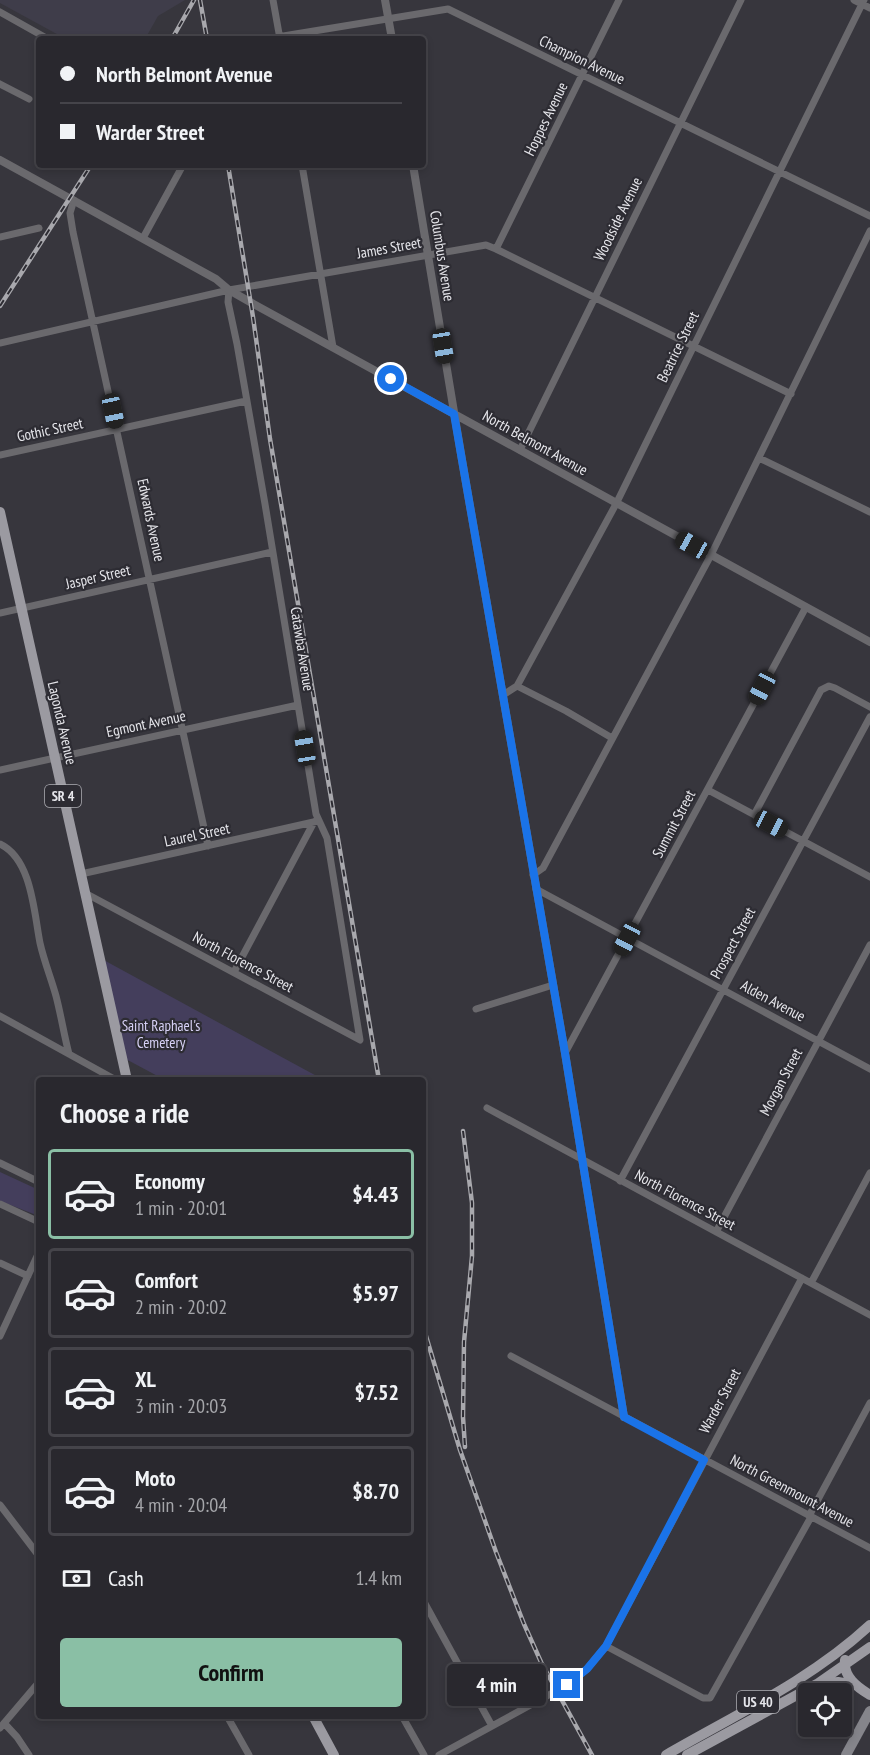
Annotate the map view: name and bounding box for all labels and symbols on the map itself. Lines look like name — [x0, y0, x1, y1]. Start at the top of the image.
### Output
street label: Champion Avenue — [536, 31, 628, 88]
street label: Hoppes Avenue — [520, 79, 572, 159]
street label: Woodside Avenue — [589, 174, 646, 264]
street label: Columbus Avenue — [426, 209, 459, 303]
street label: James Street — [354, 233, 423, 263]
street label: Beatrice Street — [652, 308, 703, 385]
car — [431, 327, 455, 365]
route start — [377, 365, 404, 392]
car — [100, 392, 126, 430]
street label: North Belmont Avenue — [479, 406, 591, 479]
street label: Gothic Street — [15, 413, 85, 446]
street label: Edwards Avenue — [133, 477, 170, 563]
car — [672, 528, 712, 562]
street label: Jasper Street — [63, 560, 132, 593]
street label: Catawba Avenue — [286, 606, 319, 692]
car — [746, 668, 778, 708]
street label: Lagonda Avenue — [44, 679, 81, 766]
street label: Egmont Avenue — [105, 706, 187, 741]
car — [293, 729, 317, 767]
road number: SR 4 — [45, 785, 81, 807]
street label: Summit Street — [648, 787, 699, 861]
car — [751, 808, 791, 840]
street label: Laurel Street — [162, 818, 231, 851]
street label: Prospect Street — [706, 904, 759, 982]
car — [611, 919, 643, 959]
street label: North Florence Street — [190, 927, 297, 996]
street label: Alden Avenue — [738, 976, 809, 1026]
park label: Saint Raphael's Cemetery — [122, 1016, 200, 1052]
street label: Morgan Street — [755, 1045, 806, 1119]
street label: North Florence Street — [632, 1165, 739, 1234]
street label: Warder Street — [695, 1365, 745, 1436]
street label: North Greenmount Avenue — [727, 1450, 857, 1531]
callout: 4 min — [447, 1664, 546, 1706]
route end — [553, 1671, 580, 1698]
road number: US 40 — [737, 1691, 779, 1713]

